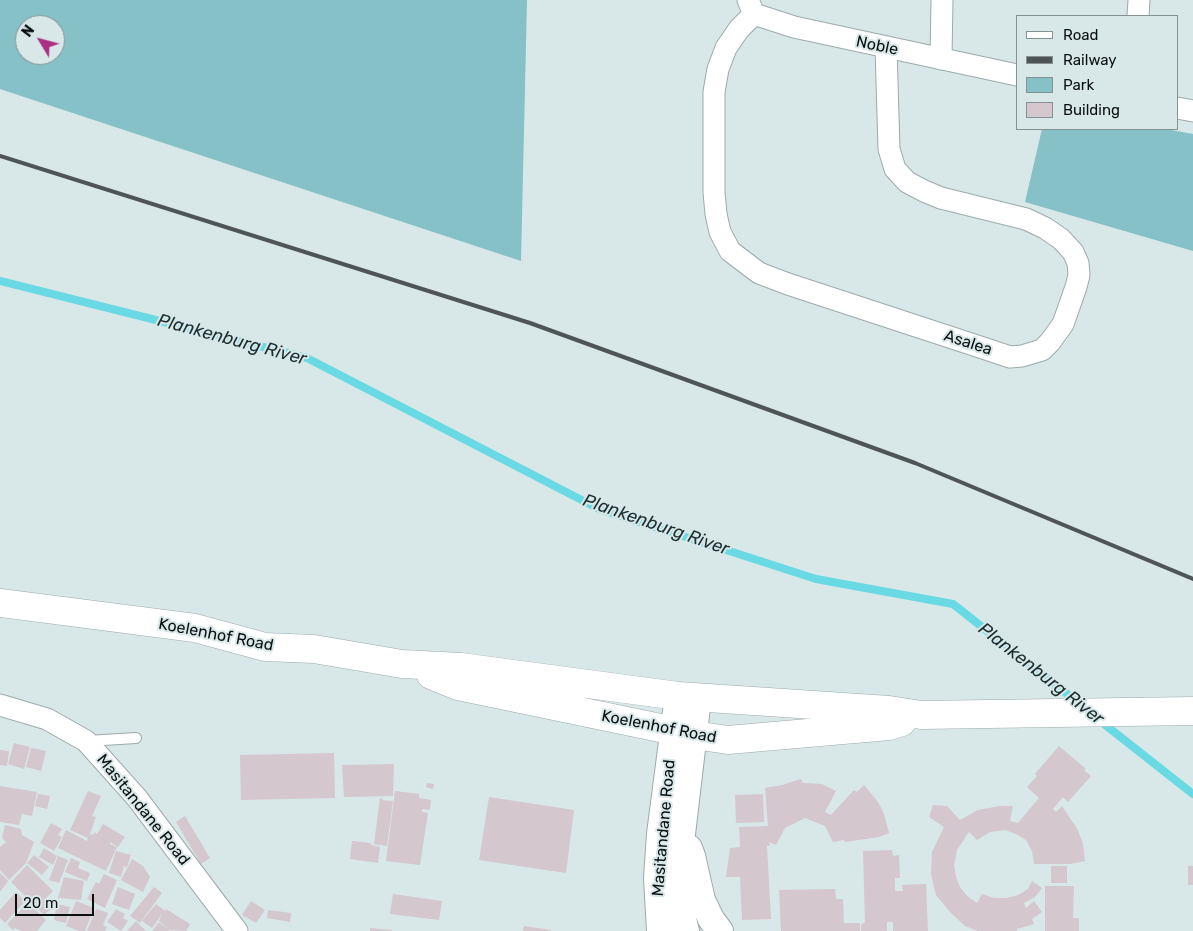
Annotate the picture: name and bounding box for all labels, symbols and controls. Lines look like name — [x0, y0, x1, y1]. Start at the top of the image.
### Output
north arrow — [15, 15, 65, 65]
legend — [1016, 15, 1178, 130]
text: N — [19, 22, 38, 40]
text: Road — [1063, 26, 1099, 44]
street label: Noble — [854, 32, 900, 60]
text: Railway — [1063, 51, 1117, 69]
text: Park — [1063, 76, 1094, 94]
text: Building — [1063, 101, 1120, 119]
water label: Plankenburg River — [155, 310, 309, 370]
street label: Asalea — [942, 326, 994, 360]
water label: Plankenburg River — [580, 490, 732, 560]
street label: Koelenhof Road — [157, 614, 275, 656]
water label: Plankenburg River — [974, 618, 1108, 730]
street label: Koelenhof Road — [600, 706, 718, 748]
street label: Masitandane Road — [92, 751, 194, 869]
street label: Masitandane Road — [648, 759, 680, 897]
scale bar — [18, 884, 96, 916]
text: 20 m — [23, 894, 58, 912]

